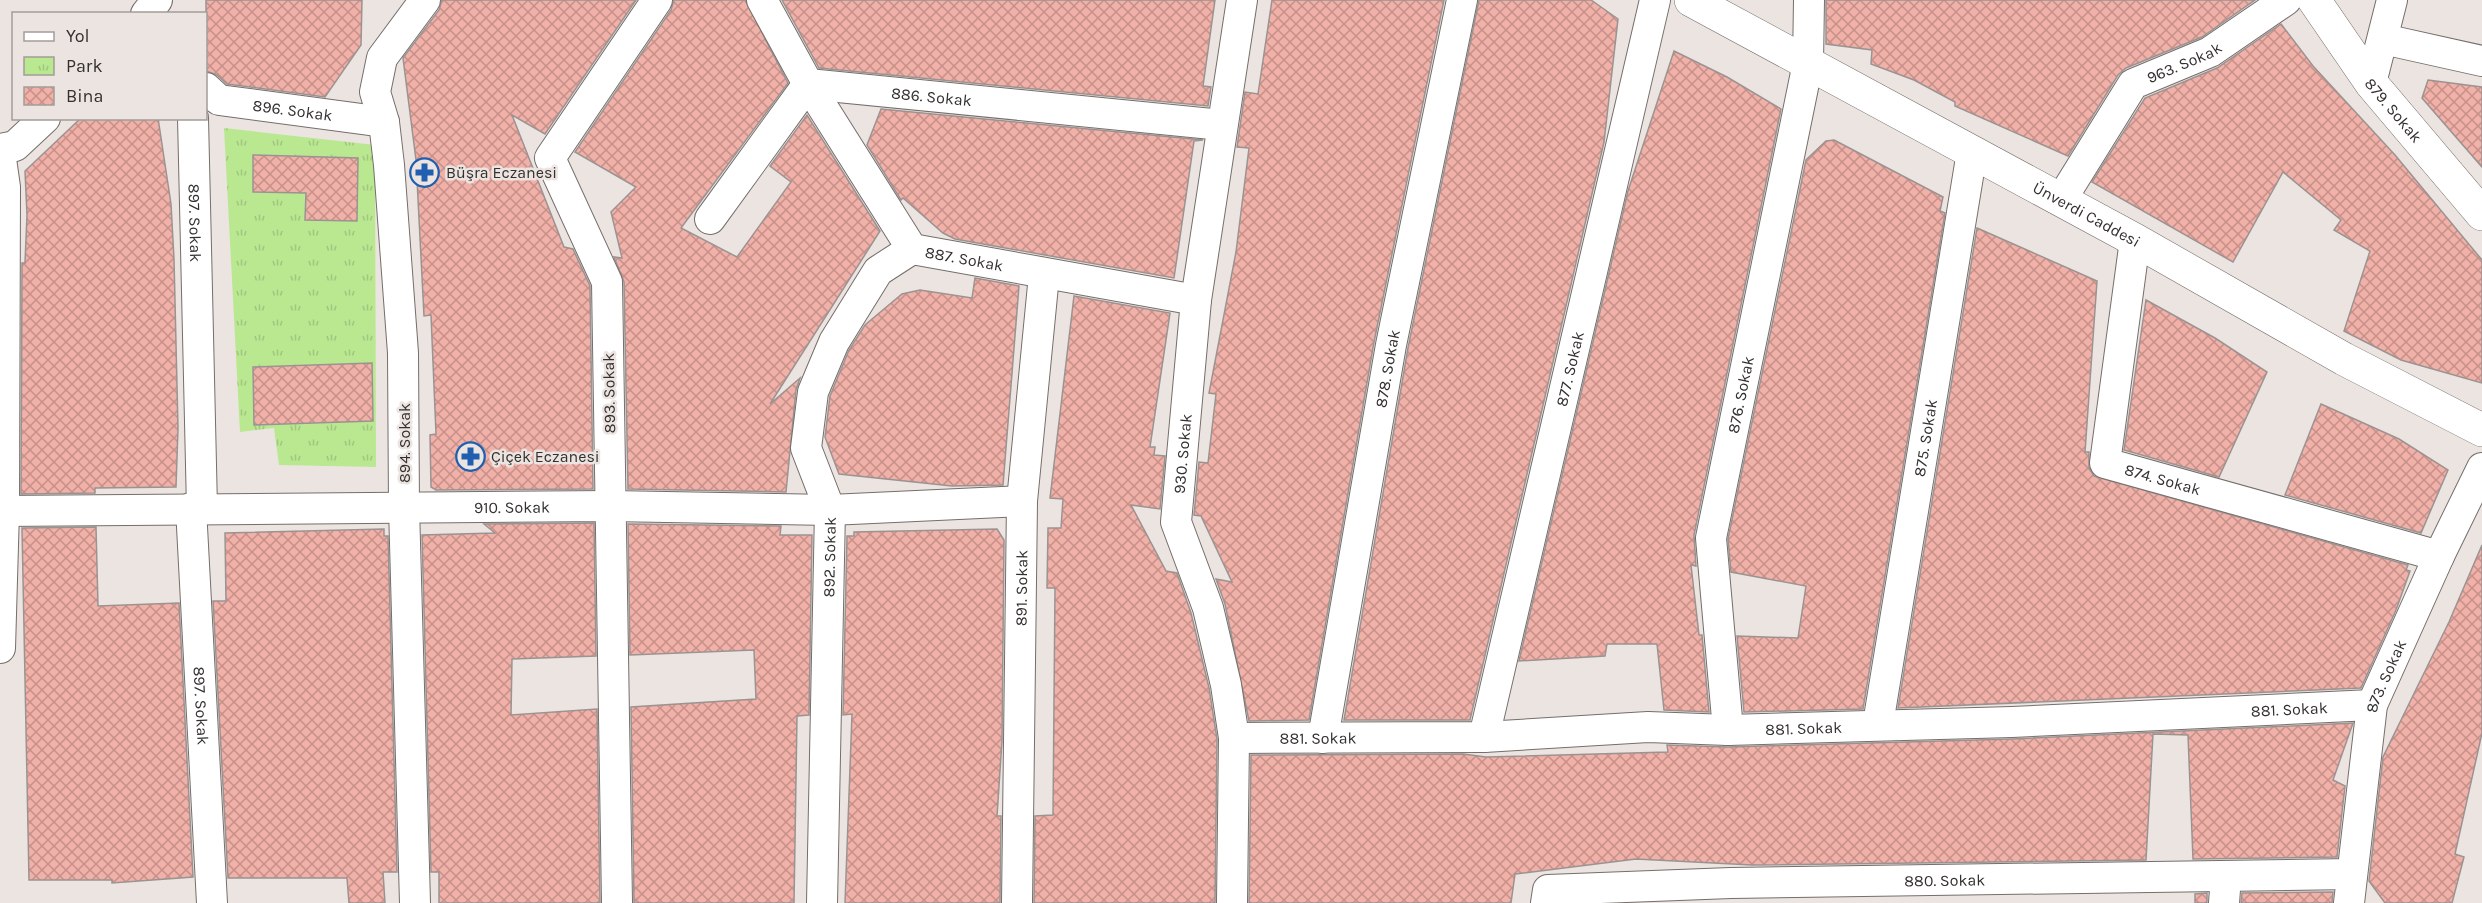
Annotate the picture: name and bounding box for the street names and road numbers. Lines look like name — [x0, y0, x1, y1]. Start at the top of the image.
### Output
street label: 963. Sokak — [2144, 37, 2225, 87]
street label: 879. Sokak — [2361, 74, 2426, 146]
street label: 886. Sokak — [890, 83, 973, 110]
street label: 896. Sokak — [252, 95, 334, 125]
street label: Ünverdi Caddesi — [2030, 177, 2144, 251]
street label: 897. Sokak — [185, 183, 206, 262]
street label: 887. Sokak — [924, 242, 1005, 275]
street label: 878. Sokak — [1371, 328, 1403, 409]
street label: 877. Sokak — [1551, 329, 1587, 408]
street label: 893. Sokak — [599, 353, 619, 433]
street label: 876. Sokak — [1723, 354, 1757, 435]
street label: 875. Sokak — [1909, 398, 1941, 478]
street label: 894. Sokak — [395, 403, 414, 483]
street label: 930. Sokak — [1169, 413, 1195, 495]
street label: 874. Sokak — [2123, 459, 2203, 499]
street label: 910. Sokak — [474, 497, 550, 517]
street label: 892. Sokak — [819, 517, 839, 597]
street label: 891. Sokak — [1011, 550, 1031, 626]
street label: 873. Sokak — [2362, 636, 2410, 714]
street label: 897. Sokak — [190, 666, 213, 745]
street label: 881. Sokak — [2250, 698, 2328, 720]
street label: 881. Sokak — [1765, 717, 1842, 738]
street label: 881. Sokak — [1279, 728, 1357, 747]
street label: 880. Sokak — [1904, 870, 1985, 890]

